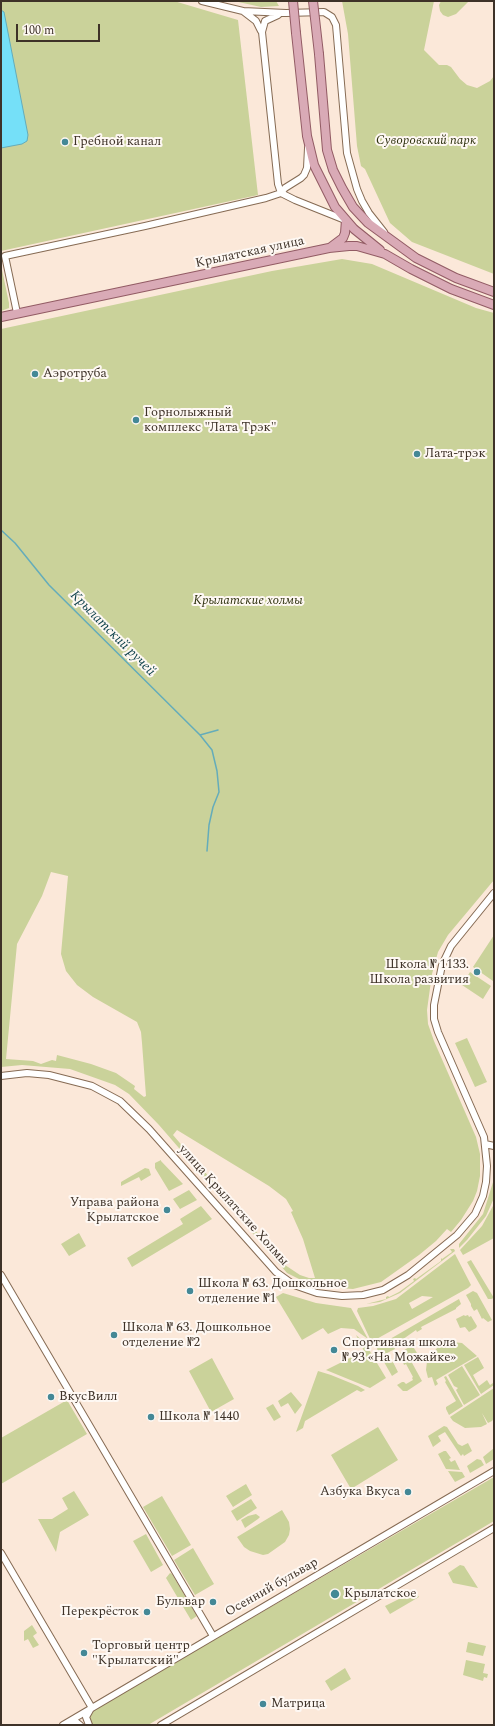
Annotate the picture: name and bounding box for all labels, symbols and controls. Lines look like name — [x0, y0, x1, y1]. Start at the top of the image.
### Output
scale bar — [18, 16, 102, 42]
text: 100 m — [23, 21, 54, 40]
park label: Суворовский парк — [376, 133, 476, 149]
place label: Гребной канал — [73, 134, 161, 150]
marker: Гребной канал — [60, 137, 70, 147]
street label: Крылатская улица — [194, 234, 306, 272]
place label: Аэротруба — [43, 366, 107, 382]
marker: Аэротруба — [30, 369, 40, 379]
place label: Горнолыжный комплекс "Лата Трэк" — [144, 405, 277, 436]
marker: Горнолыжный комплекс "Лата Трэк" — [131, 415, 141, 425]
place label: Лата-трэк — [425, 446, 486, 462]
marker: Лата-трэк — [412, 449, 422, 459]
water label: Крылатский ручей — [66, 588, 158, 680]
park label: Крылатские холмы — [193, 593, 303, 609]
place label: Школа № 1133. Школа развития — [370, 957, 469, 988]
marker: Школа № 1133. Школа развития — [472, 967, 482, 977]
street label: улица Крылатские Холмы — [175, 1142, 291, 1270]
place label: Управа района Крылатское — [70, 1195, 159, 1226]
marker: Управа района Крылатское — [162, 1205, 172, 1215]
place label: Школа № 63. Дошкольное отделение №1 — [198, 1276, 347, 1307]
marker: Школа № 63. Дошкольное отделение №1 — [185, 1286, 195, 1296]
place label: Школа № 63. Дошкольное отделение №2 — [122, 1320, 271, 1351]
marker: Школа № 63. Дошкольное отделение №2 — [109, 1330, 119, 1340]
place label: Спортивная школа № 93 «На Можайке» — [342, 1335, 456, 1366]
marker: Спортивная школа № 93 «На Можайке» — [329, 1345, 339, 1355]
place label: ВкусВилл — [59, 1389, 118, 1405]
marker: ВкусВилл — [46, 1392, 56, 1402]
place label: Школа № 1440 — [159, 1409, 239, 1425]
marker: Школа № 1440 — [146, 1412, 156, 1422]
place label: Азбука Вкуса — [320, 1484, 400, 1500]
marker: Азбука Вкуса — [403, 1487, 413, 1497]
street label: Осенний бульвар — [223, 1555, 321, 1621]
place label: Крылатское — [344, 1586, 417, 1602]
marker: Крылатское — [329, 1588, 341, 1600]
place label: Бульвар — [156, 1594, 205, 1610]
marker: Бульвар — [208, 1597, 218, 1607]
place label: Перекрёсток — [61, 1604, 139, 1620]
marker: Перекрёсток — [142, 1607, 152, 1617]
place label: Торговый центр "Крылатский" — [92, 1638, 190, 1669]
marker: Торговый центр "Крылатский" — [79, 1648, 89, 1658]
place label: Матрица — [271, 1696, 325, 1712]
marker: Матрица — [258, 1699, 268, 1709]

